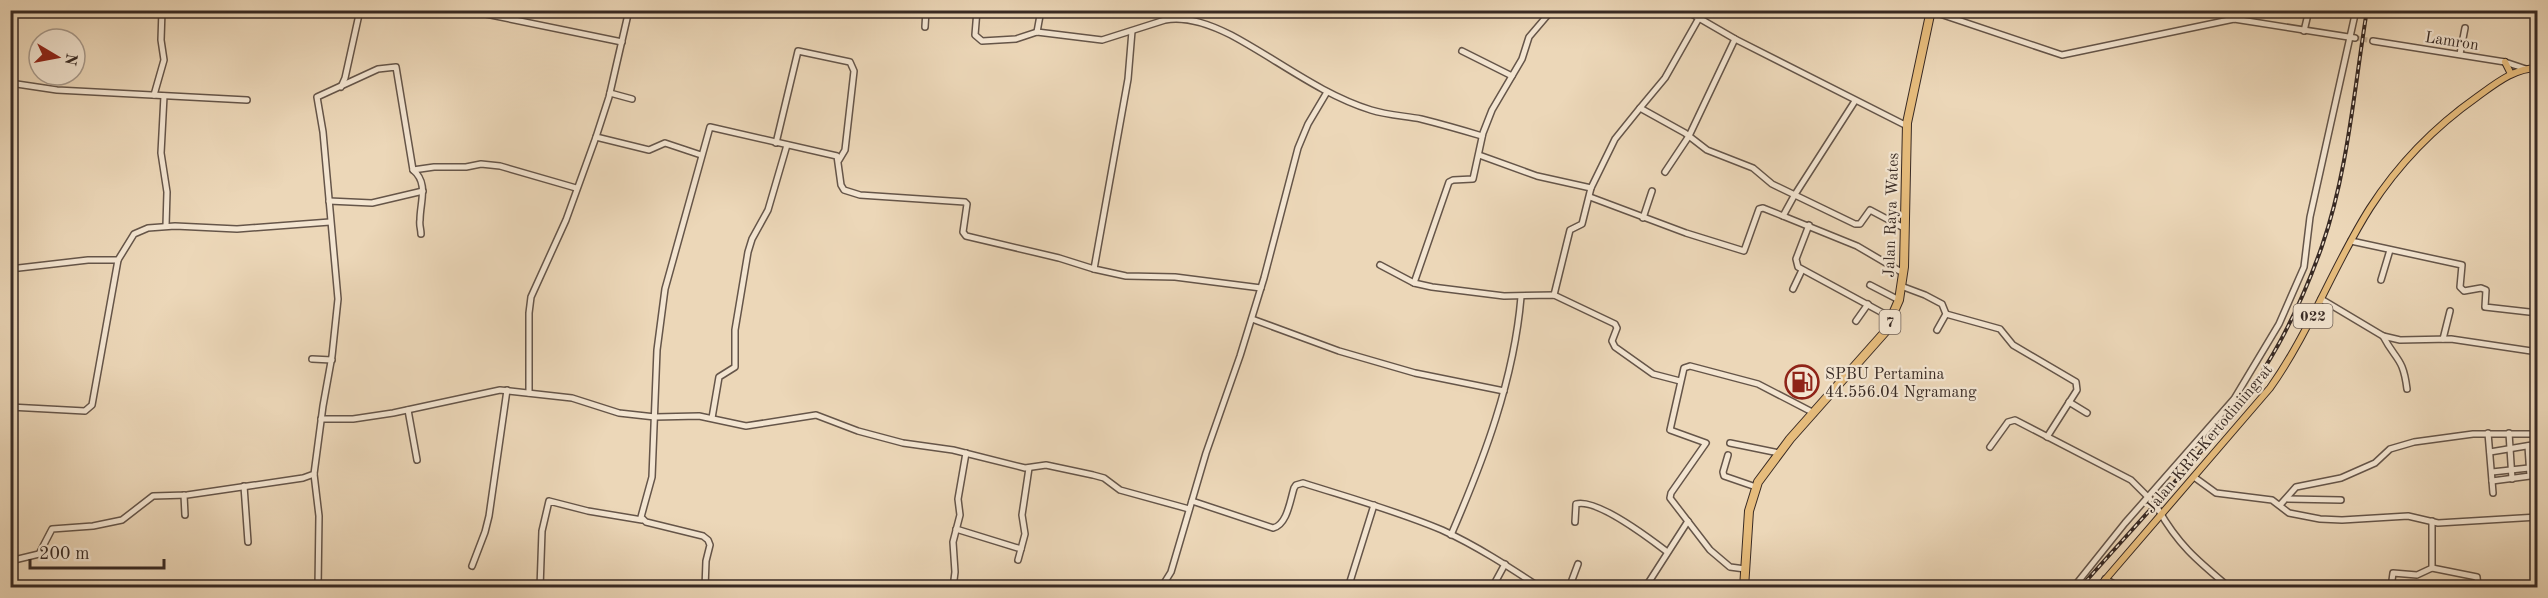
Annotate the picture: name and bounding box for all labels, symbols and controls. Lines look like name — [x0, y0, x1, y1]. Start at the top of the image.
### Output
north arrow — [27, 27, 87, 87]
street label: Lamron — [2424, 30, 2480, 54]
text: N — [61, 52, 79, 67]
street label: Jalan Raya Wates — [1882, 152, 1902, 278]
road number: 022 — [2294, 304, 2332, 328]
road number: 7 — [1880, 310, 1900, 334]
street label: Jalan KRT Kertodiniingrat — [2143, 362, 2276, 517]
fuel station icon: SPBU Pertamina 44.556.04 Ngramang — [1784, 364, 1820, 400]
place label: SPBU Pertamina 44.556.04 Ngramang — [1825, 367, 1977, 401]
scale bar — [30, 532, 164, 570]
text: 200 m — [39, 545, 90, 563]

